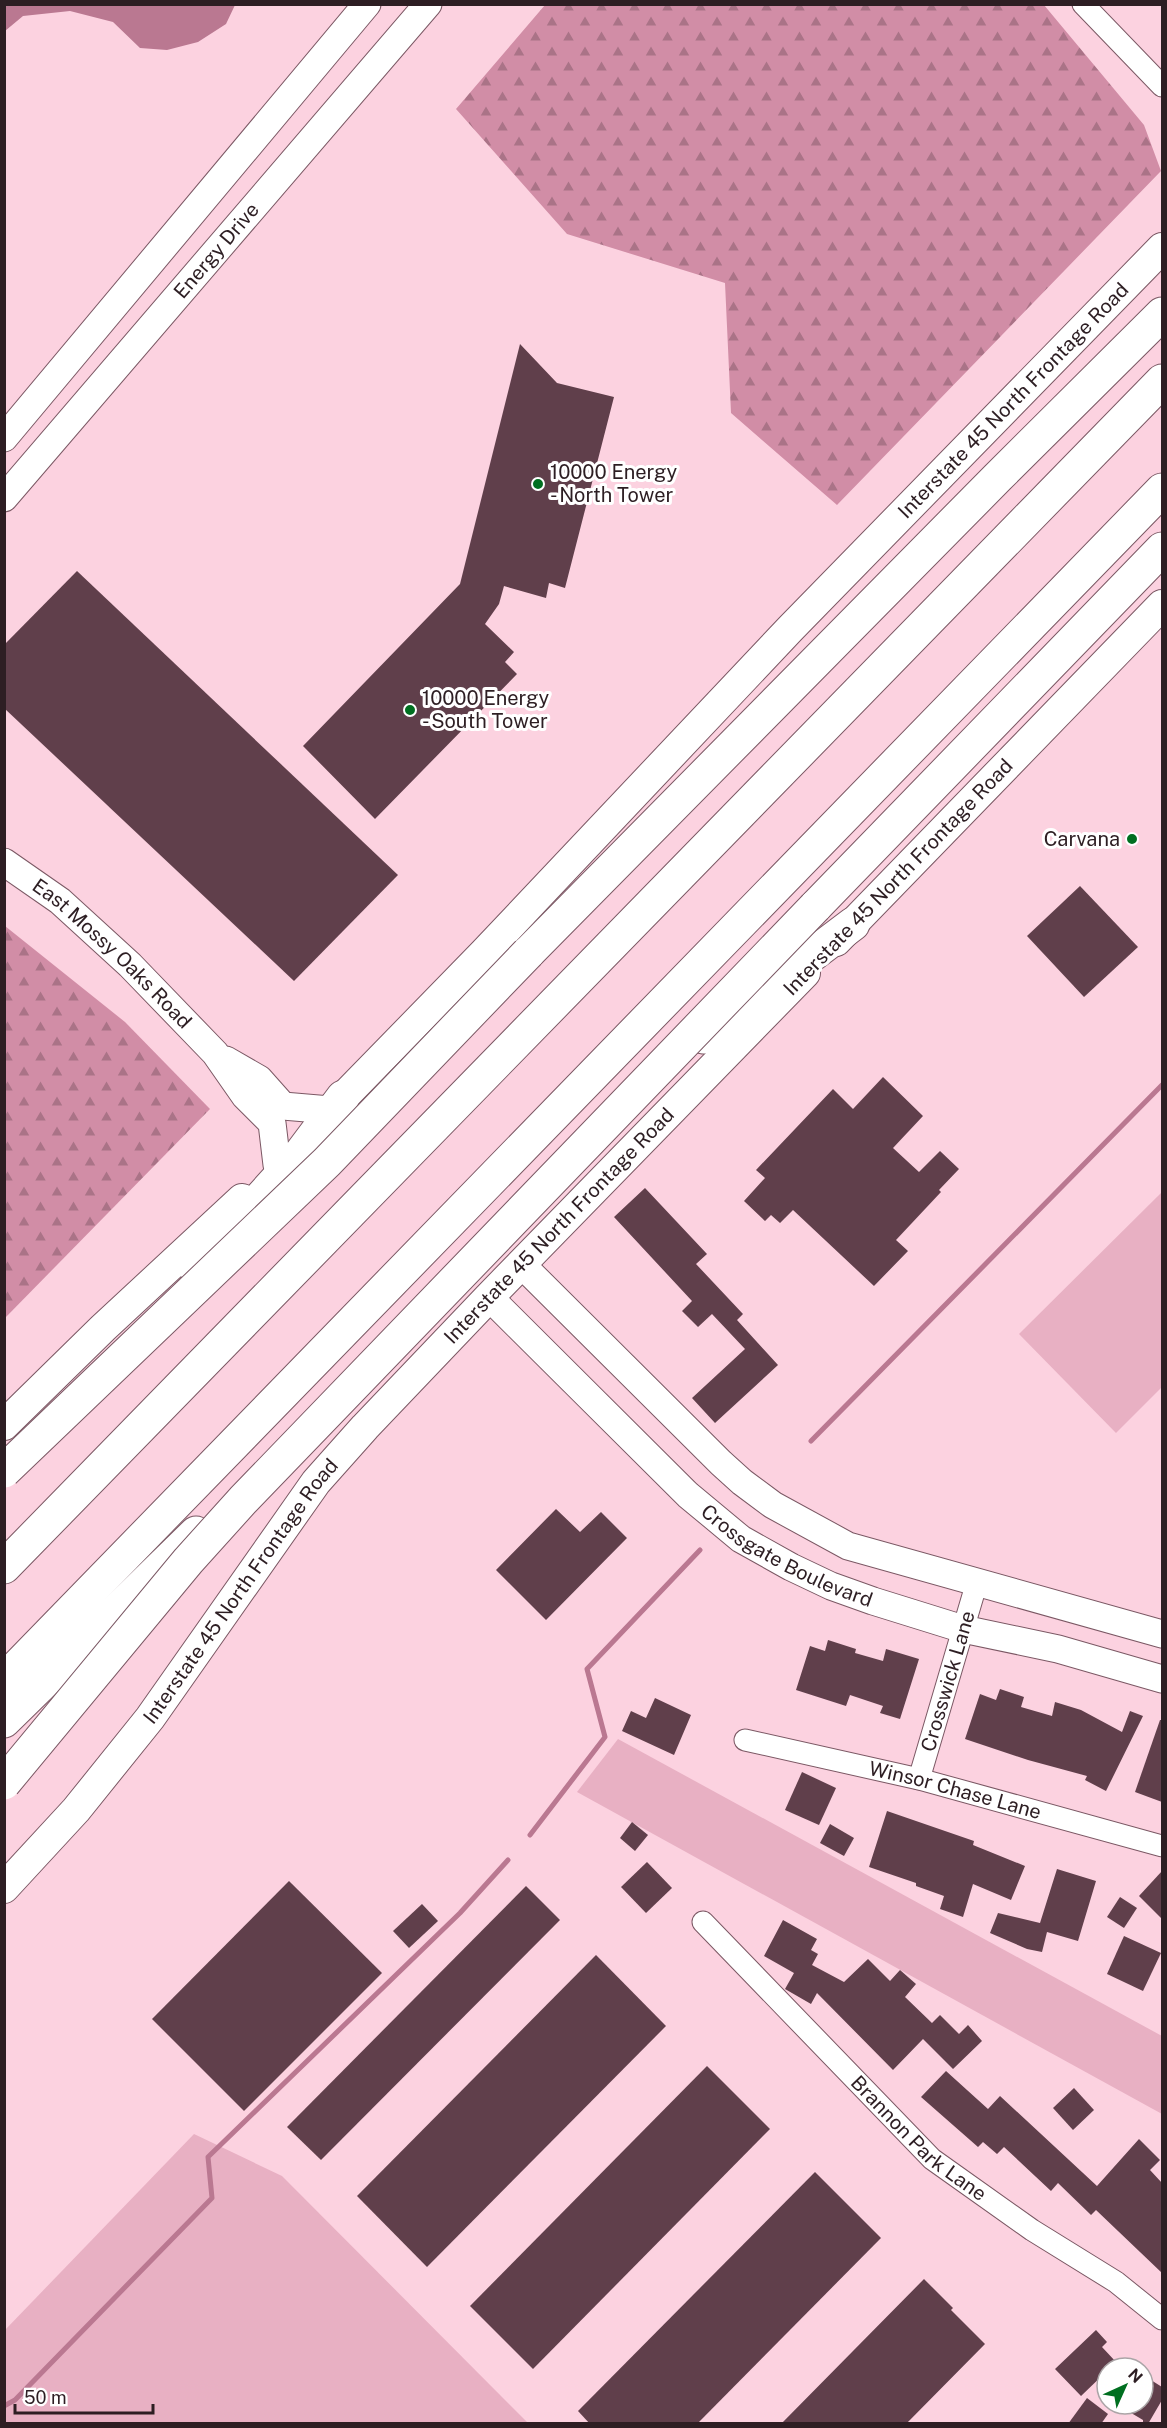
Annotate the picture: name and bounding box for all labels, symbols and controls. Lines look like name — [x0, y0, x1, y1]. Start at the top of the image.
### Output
street label: Energy Drive — [169, 198, 264, 303]
street label: Interstate 45 North Frontage Road — [893, 278, 1133, 523]
place label: 10000 Energy - North Tower — [550, 460, 678, 507]
marker: 10000 Energy - North Tower — [531, 477, 545, 491]
place label: 10000 Energy - South Tower — [422, 686, 550, 733]
marker: 10000 Energy - South Tower — [403, 703, 417, 717]
street label: Interstate 45 North Frontage Road — [778, 754, 1018, 1000]
place label: Carvana — [1044, 827, 1120, 851]
marker: Carvana — [1125, 832, 1139, 846]
street label: East Mossy Oaks Road — [28, 874, 197, 1033]
street label: Interstate 45 North Frontage Road — [439, 1103, 679, 1349]
street label: Interstate 45 North Frontage Road — [138, 1454, 343, 1729]
street label: Crossgate Boulevard — [696, 1499, 876, 1612]
street label: Crosswick Lane — [916, 1608, 980, 1754]
street label: Winsor Chase Lane — [867, 1756, 1044, 1824]
street label: Brannon Park Lane — [846, 2071, 991, 2206]
north arrow — [1095, 2356, 1155, 2416]
text: N — [1124, 2365, 1146, 2387]
scale bar — [15, 2377, 153, 2415]
text: 50 m — [24, 2387, 67, 2408]

